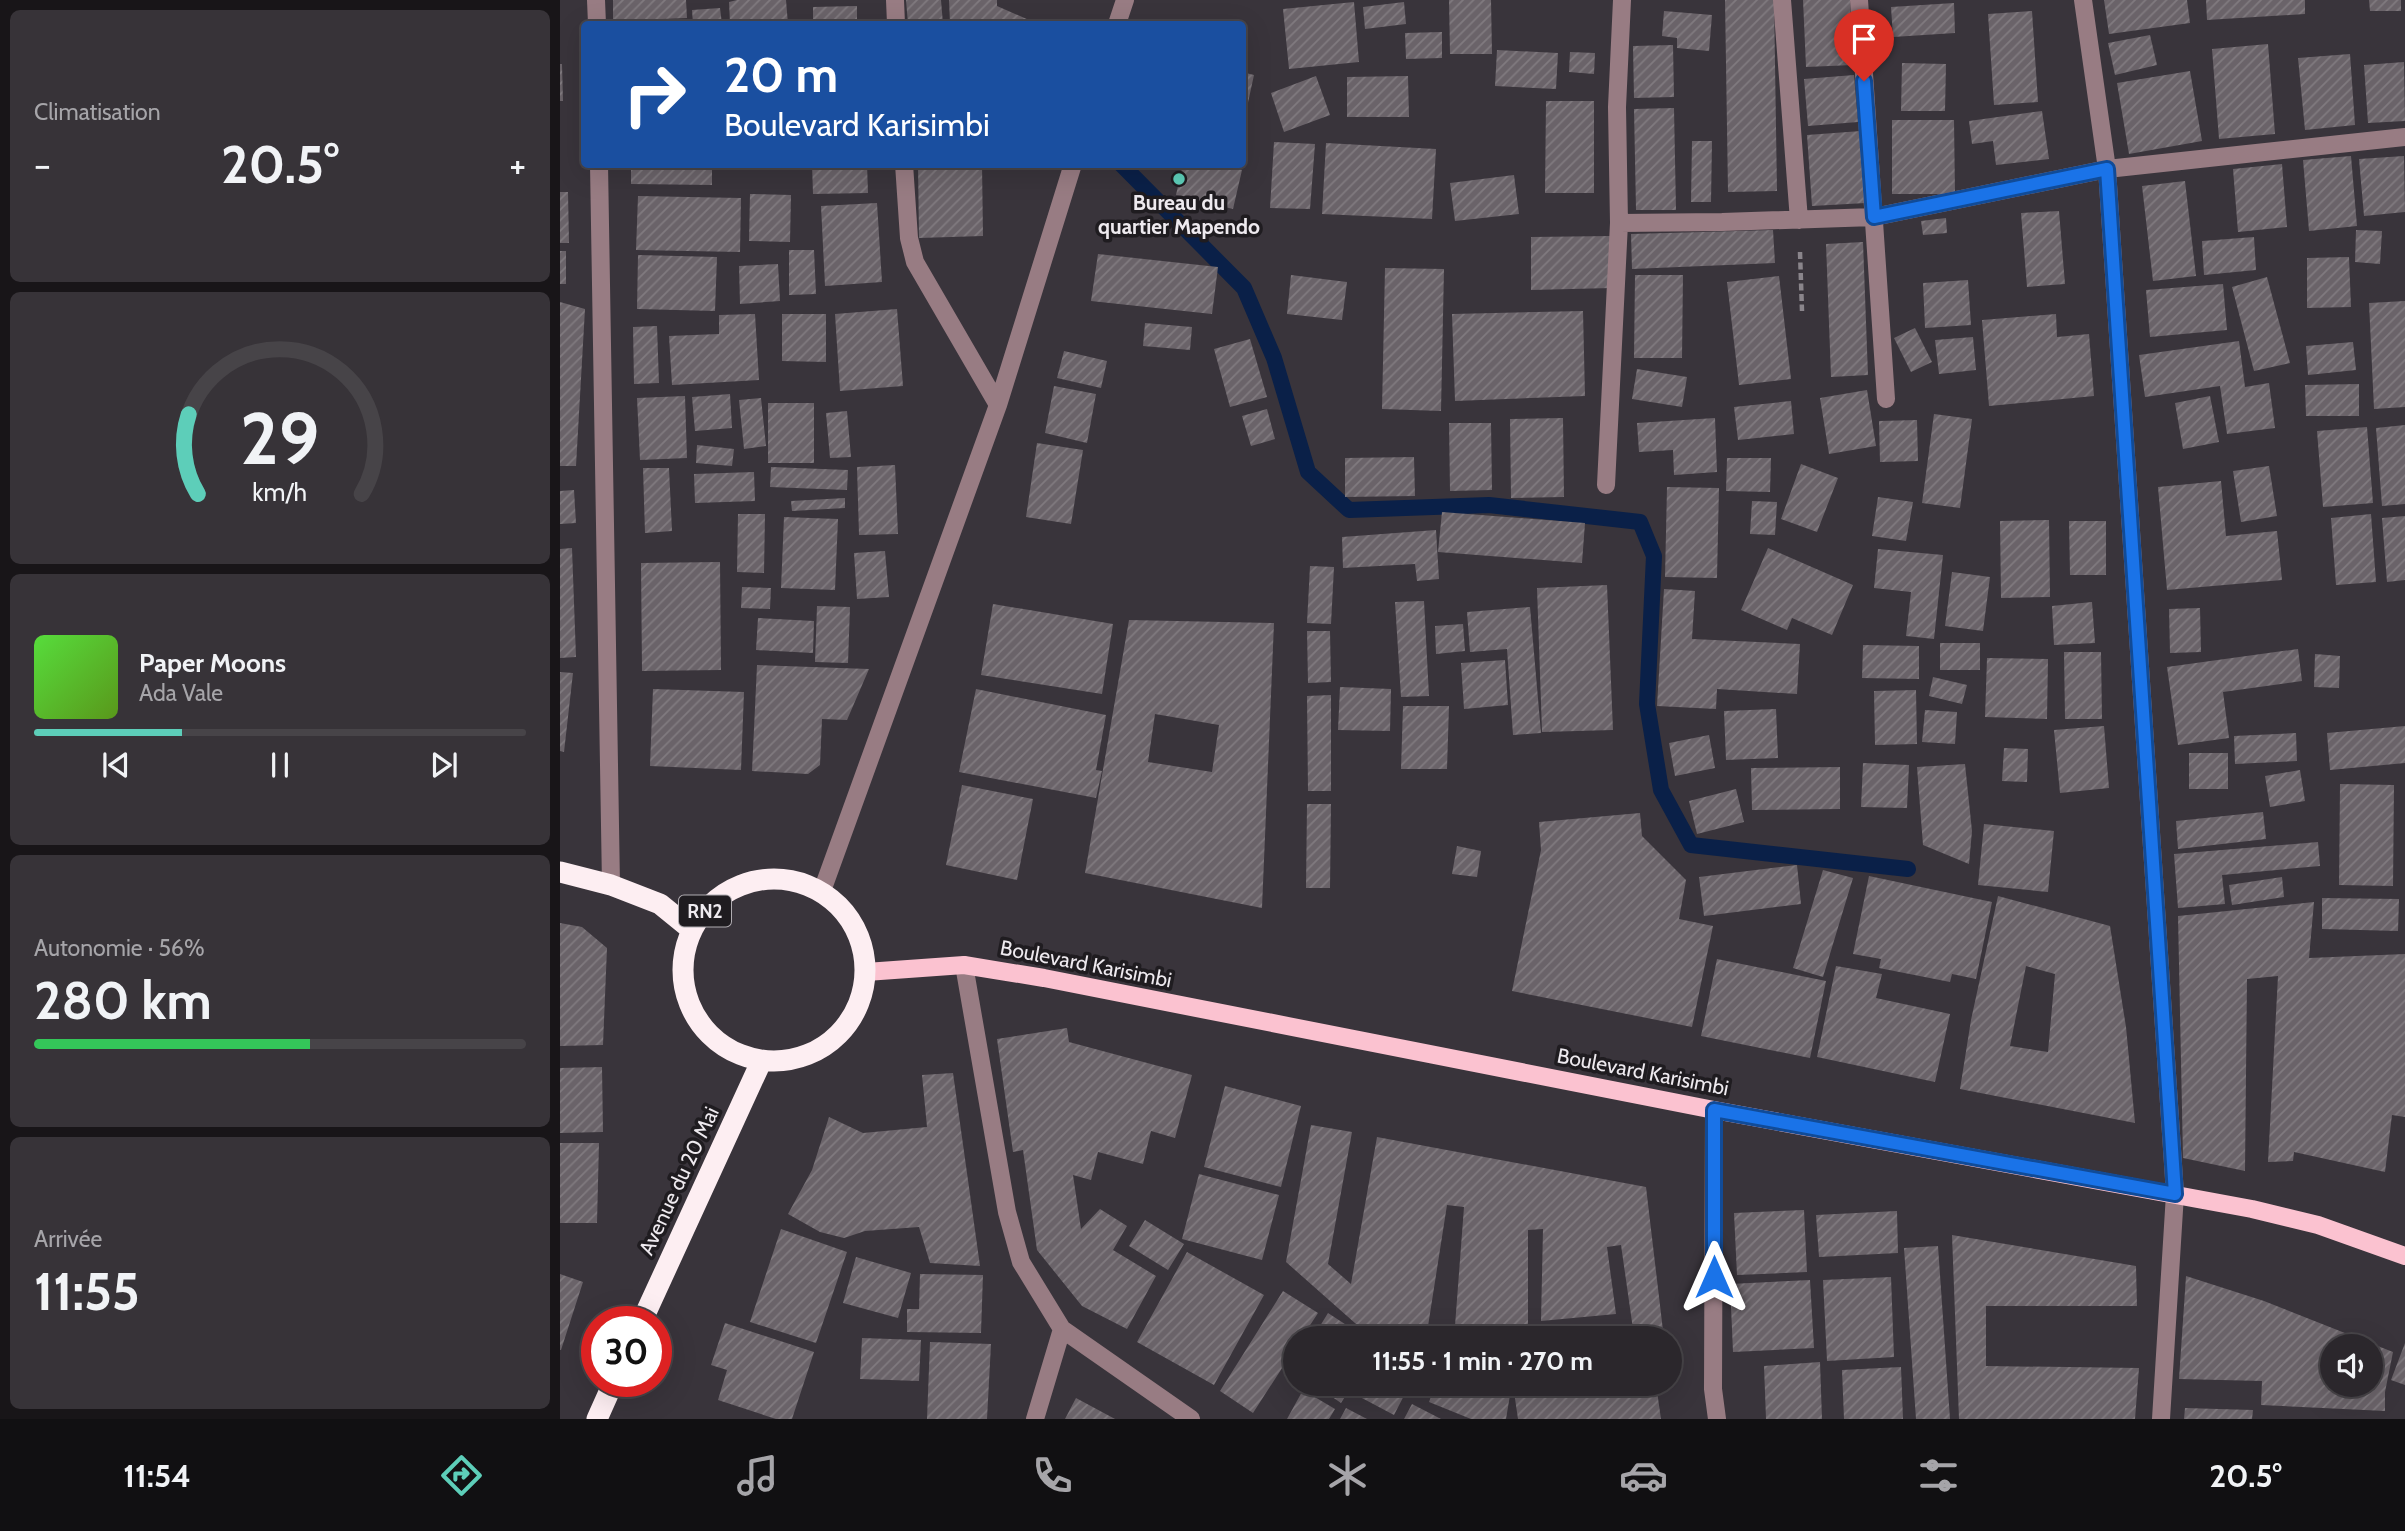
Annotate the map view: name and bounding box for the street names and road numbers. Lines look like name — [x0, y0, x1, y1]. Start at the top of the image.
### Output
road number: RN2 — [679, 896, 731, 926]
street label: Boulevard Karisimbi — [998, 935, 1174, 992]
street label: Boulevard Karisimbi — [1555, 1043, 1731, 1100]
street label: Avenue du 20 Mai — [633, 1103, 724, 1259]

